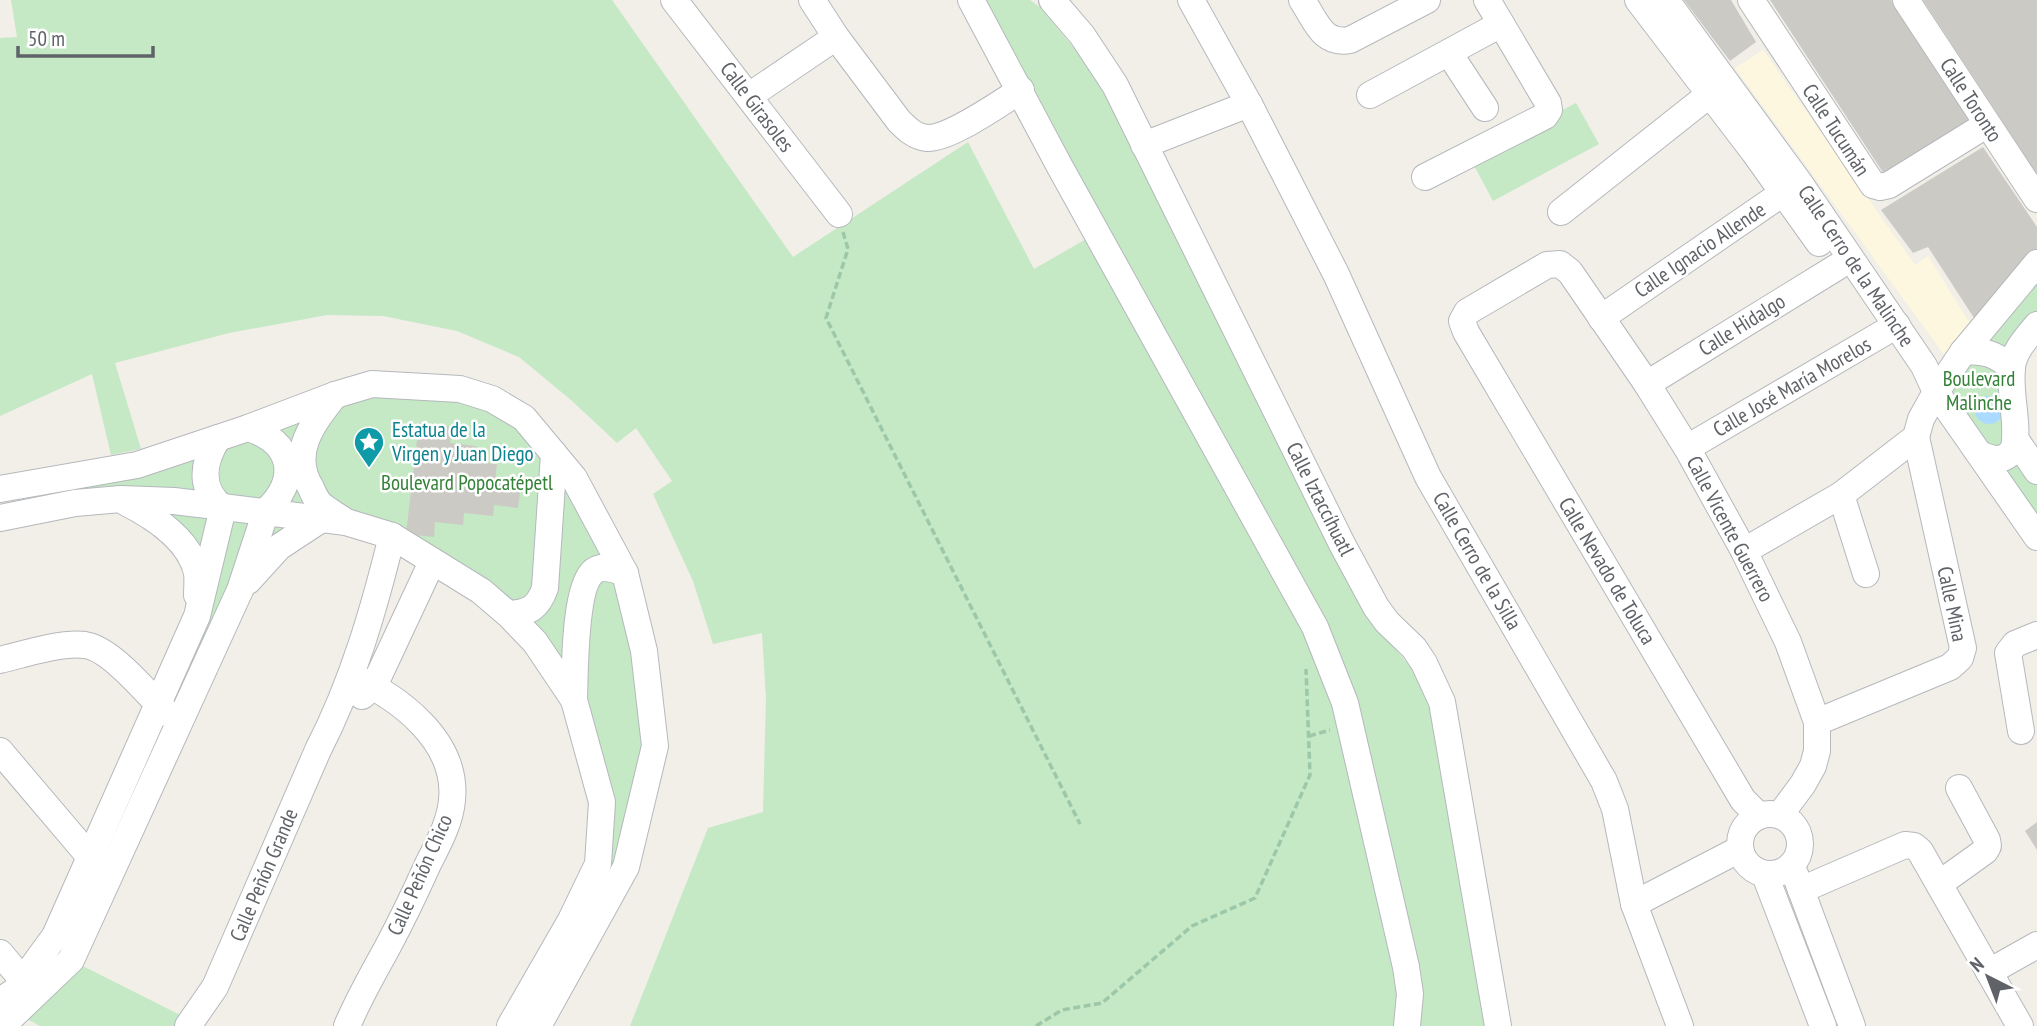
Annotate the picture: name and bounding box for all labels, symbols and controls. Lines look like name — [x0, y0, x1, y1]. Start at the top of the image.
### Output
scale bar — [18, 14, 152, 58]
text: 50 m — [28, 25, 65, 52]
street label: Calle Toronto — [1934, 52, 2009, 147]
street label: Calle Girasoles — [715, 56, 800, 157]
street label: Calle Tucumán — [1797, 78, 1876, 181]
street label: Calle Cerro de la Malinche — [1792, 180, 1921, 352]
street label: Calle Ignacio Allende — [1629, 196, 1771, 303]
street label: Calle Hidalgo — [1693, 287, 1790, 362]
street label: Calle José María Morelos — [1708, 330, 1876, 443]
park label: Boulevard Malinche — [1943, 365, 2015, 416]
place label: Estatua de la Virgen y Juan Diego — [391, 416, 534, 467]
place icon: Estatua de la Virgen y Juan Diego — [352, 425, 386, 469]
street label: Calle Iztaccíhuatl — [1280, 437, 1361, 560]
street label: Calle Vicente Guerrero — [1681, 451, 1780, 606]
park label: Boulevard Popocatépetl — [381, 469, 553, 496]
street label: Calle Cerro de la Silla — [1427, 487, 1528, 635]
street label: Calle Nevado de Toluca — [1553, 492, 1662, 649]
street label: Calle Mina — [1931, 564, 1974, 644]
street label: Calle Peñón Grande — [223, 804, 304, 945]
street label: Calle Peñón Chico — [381, 810, 458, 940]
north arrow — [1953, 942, 2023, 1012]
text: N — [1965, 952, 1988, 977]

